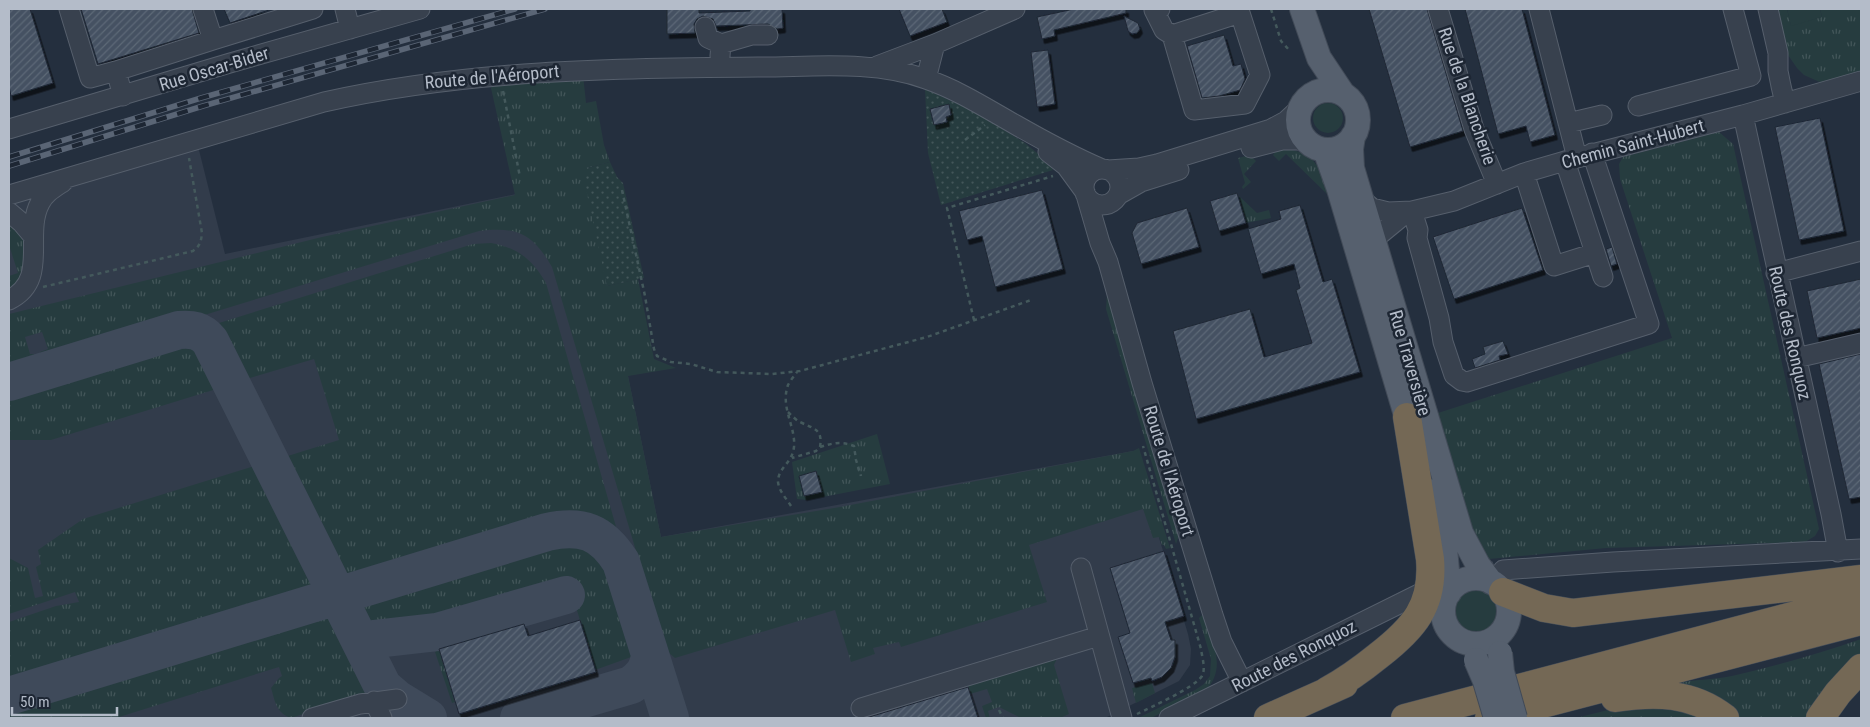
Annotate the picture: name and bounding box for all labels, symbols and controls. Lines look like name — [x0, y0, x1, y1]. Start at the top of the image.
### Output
street label: Rue de la Blancherie — [1434, 24, 1501, 167]
street label: Rue Oscar-Bider — [156, 42, 272, 95]
street label: Route de l'Aéroport — [424, 60, 560, 93]
street label: Chemin Saint-Hubert — [1559, 114, 1707, 173]
street label: Route des Ronquoz — [1765, 264, 1816, 402]
street label: Rue Traversière — [1385, 308, 1436, 418]
street label: Route de l'Aéroport — [1140, 403, 1199, 539]
street label: Route des Ronquoz — [1228, 615, 1360, 696]
scale bar — [12, 684, 118, 716]
text: 50 m — [20, 693, 50, 711]

